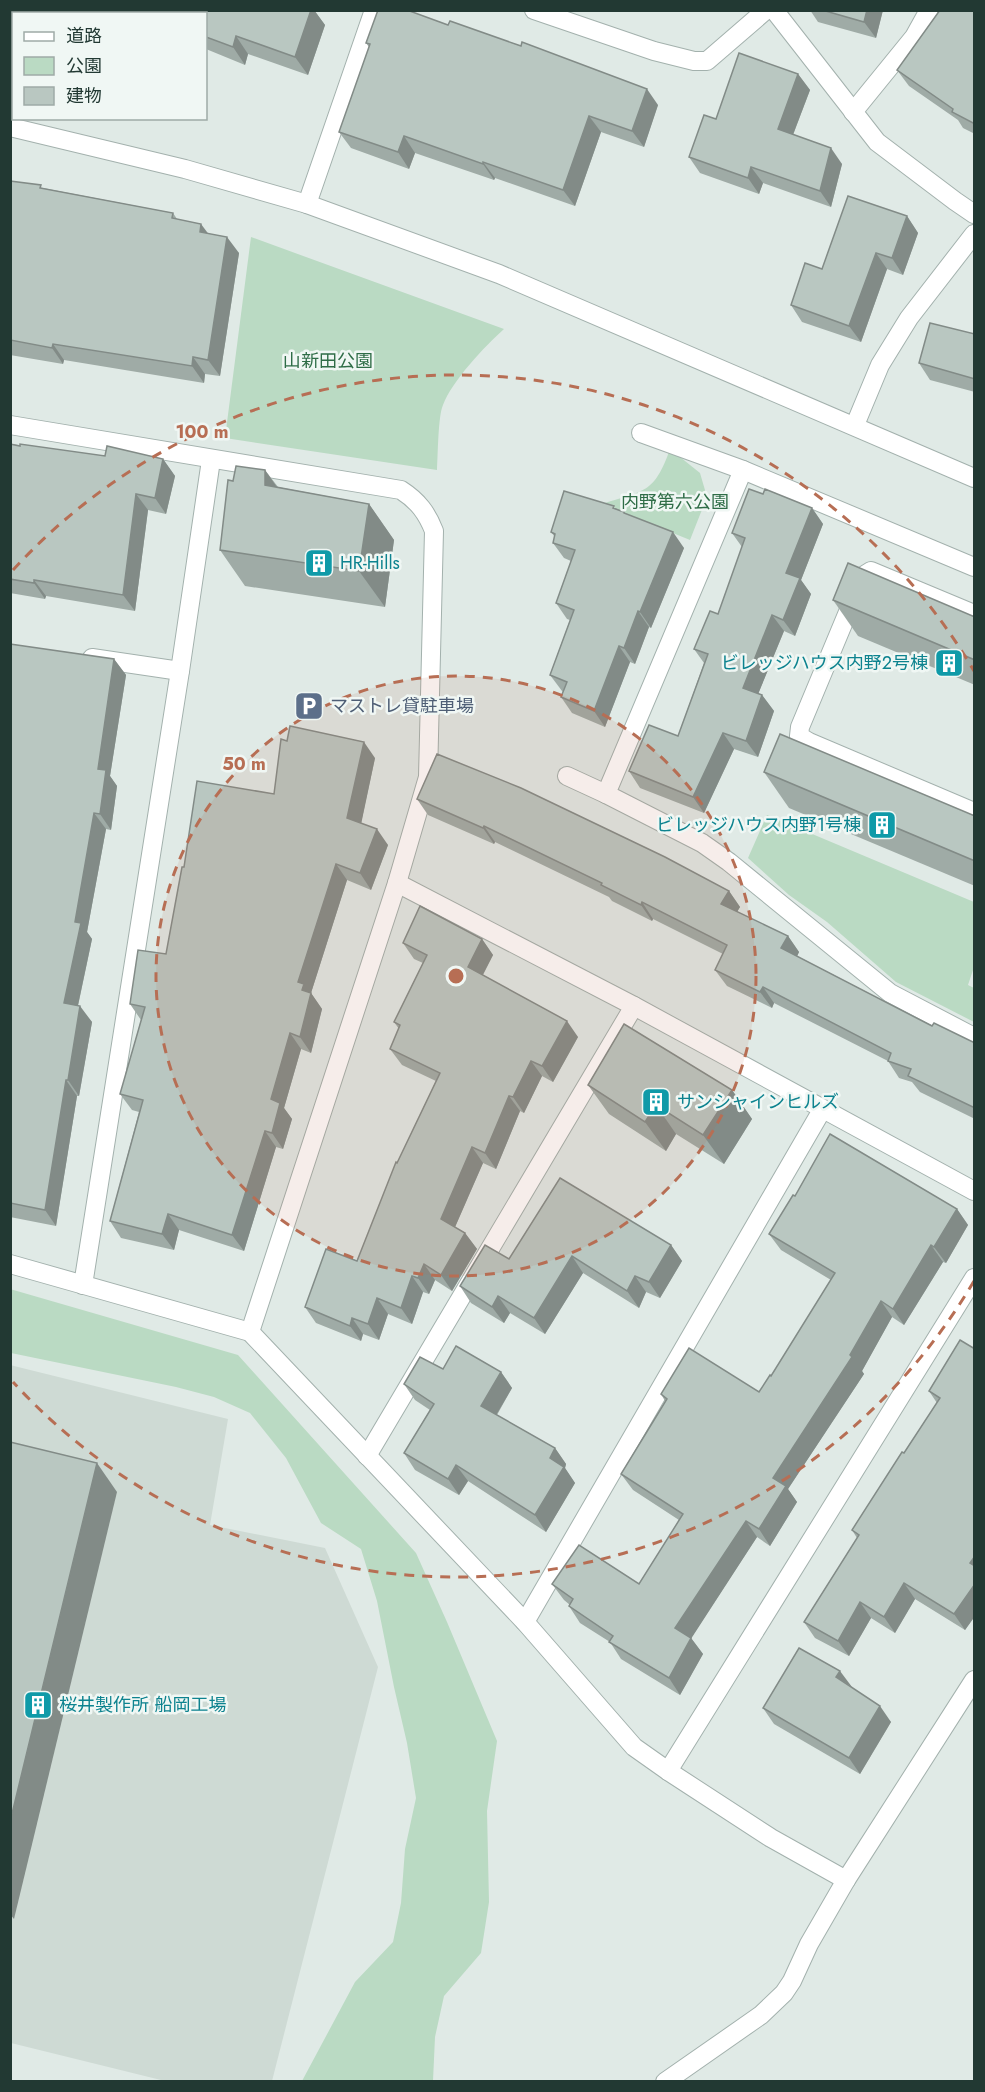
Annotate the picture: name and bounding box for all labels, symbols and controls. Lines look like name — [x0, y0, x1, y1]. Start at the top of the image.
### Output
legend — [12, 12, 207, 120]
text: 道路 — [66, 23, 102, 49]
text: 公園 — [66, 53, 102, 79]
text: 建物 — [66, 83, 102, 109]
park label: 山新田公園 — [283, 348, 373, 374]
text: 100 m — [175, 419, 229, 445]
park label: 内野第六公園 — [621, 489, 729, 515]
building icon: HR-Hills — [303, 547, 335, 579]
place label: HR-Hills — [340, 550, 400, 576]
building icon: ビレッジハウス内野2号棟 — [933, 647, 965, 679]
place label: ビレッジハウス内野2号棟 — [721, 650, 928, 676]
parking icon: マストレ貸駐車場 — [293, 690, 325, 722]
place label: マストレ貸駐車場 — [330, 693, 474, 719]
text: 50 m — [222, 751, 266, 777]
building icon: ビレッジハウス内野1号棟 — [866, 809, 898, 841]
place label: ビレッジハウス内野1号棟 — [656, 812, 861, 838]
centre of rings — [446, 966, 466, 986]
building icon: サンシャインヒルズ — [640, 1086, 672, 1118]
place label: サンシャインヒルズ — [677, 1089, 839, 1115]
building icon: 桜井製作所 船岡工場 — [22, 1689, 54, 1721]
place label: 桜井製作所 船岡工場 — [59, 1692, 226, 1718]

